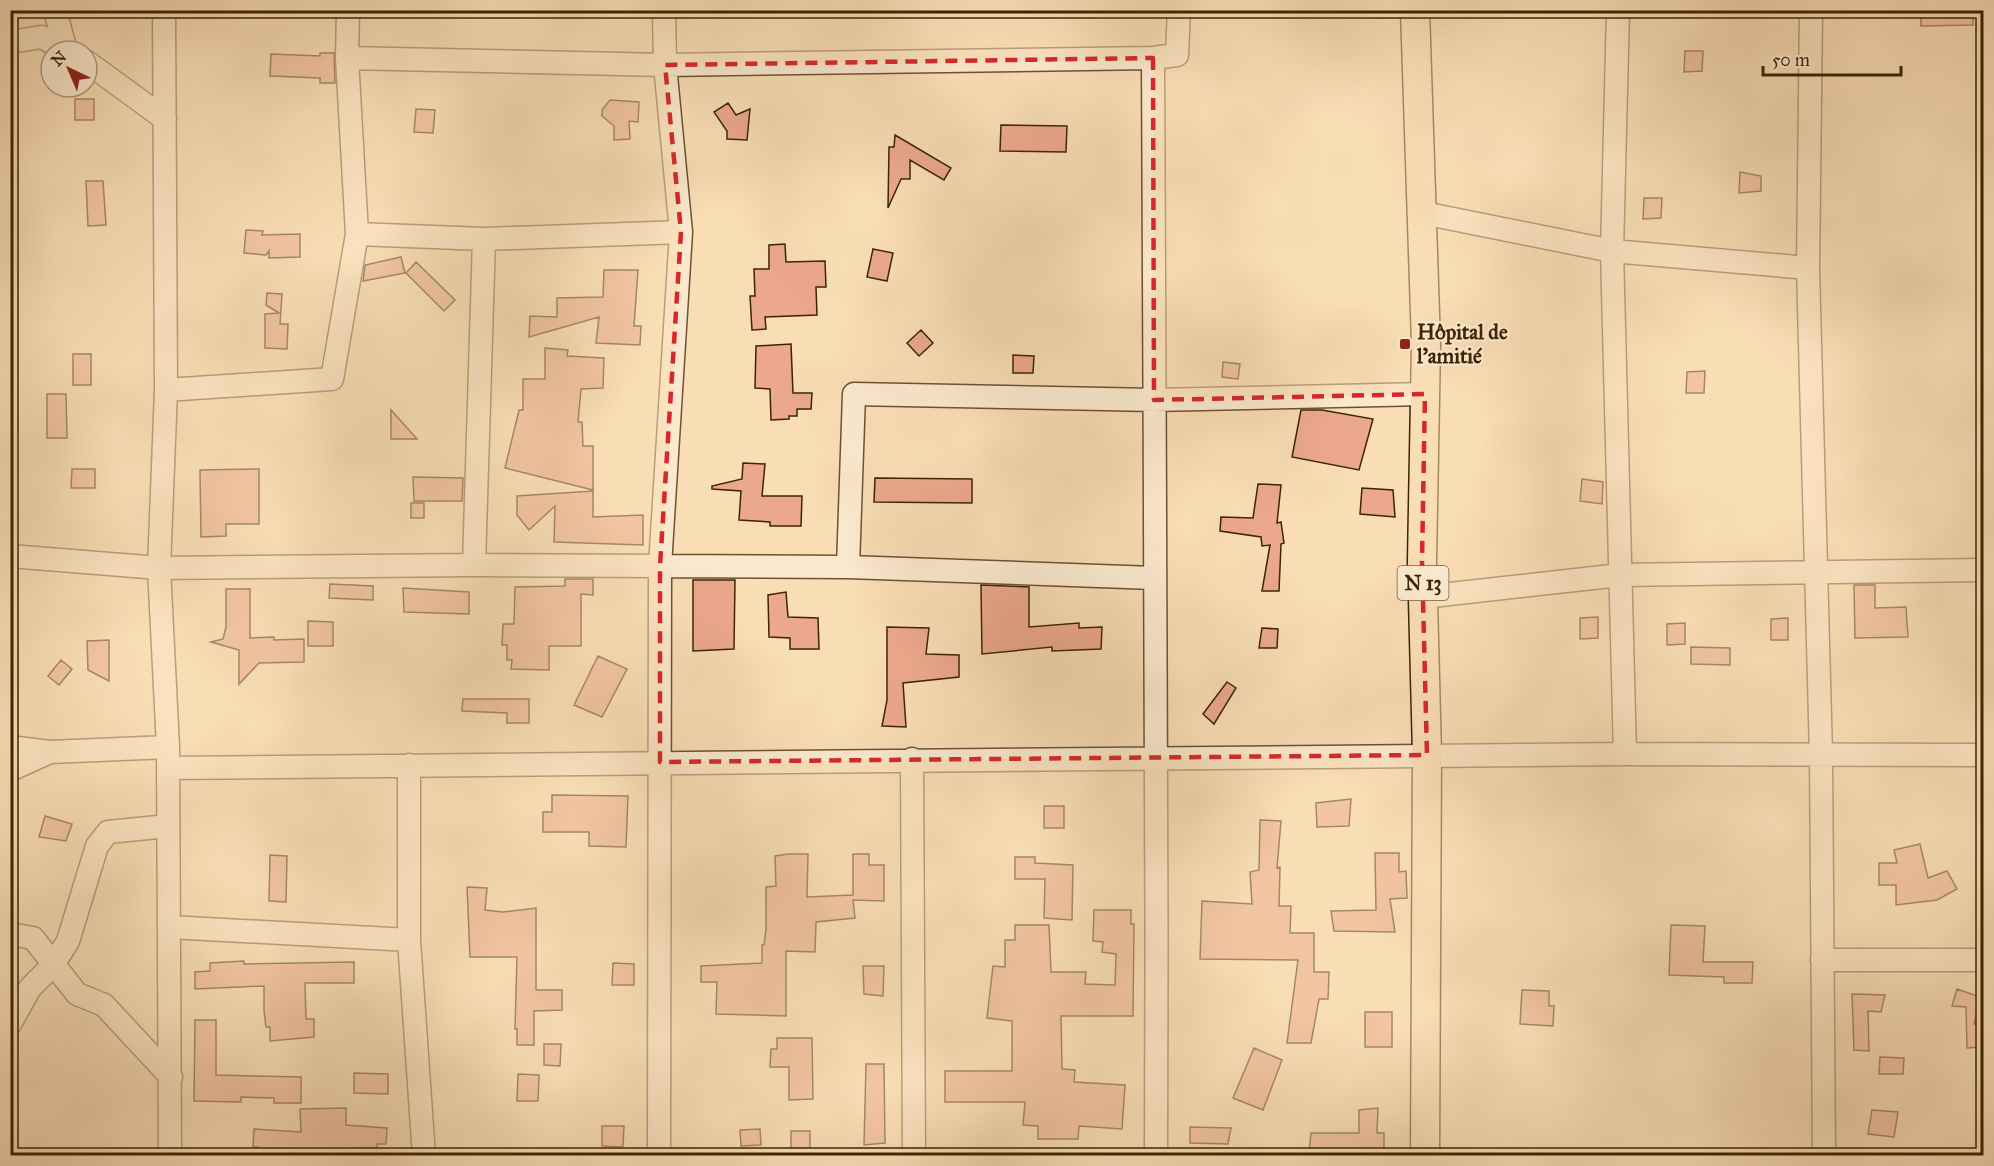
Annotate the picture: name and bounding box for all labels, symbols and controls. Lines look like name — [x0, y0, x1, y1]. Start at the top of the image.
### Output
north arrow — [39, 39, 99, 99]
scale bar — [1763, 39, 1901, 77]
text: N — [47, 47, 71, 70]
text: 50 m — [1772, 49, 1810, 71]
place label: Hôpital de l'amitié — [1416, 319, 1508, 369]
marker: Hôpital de l'amitié — [1398, 337, 1412, 351]
road number: N 13 — [1398, 566, 1448, 600]

